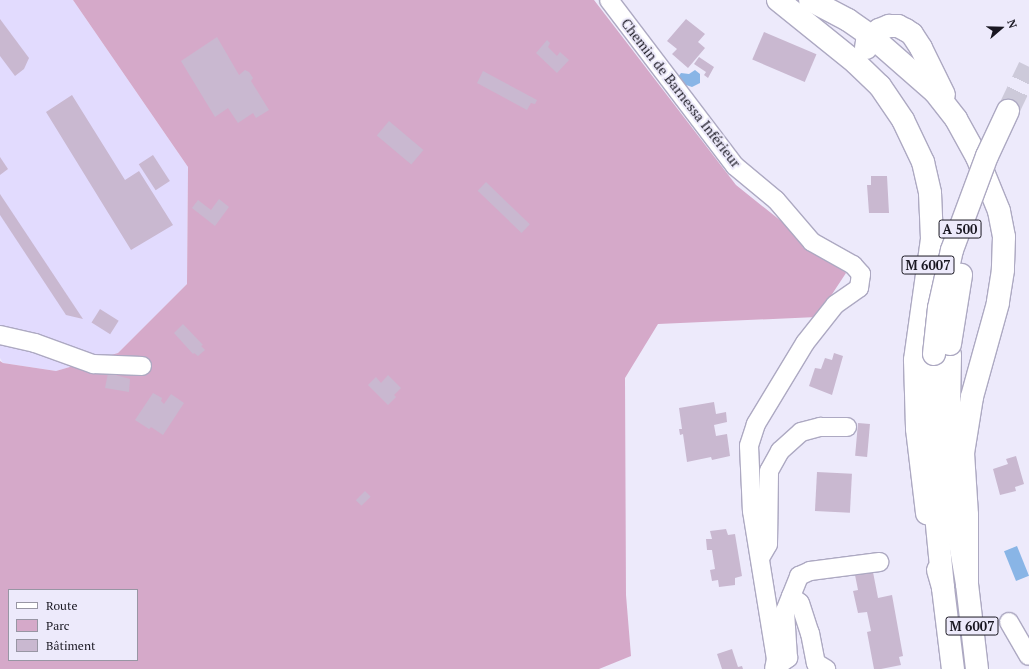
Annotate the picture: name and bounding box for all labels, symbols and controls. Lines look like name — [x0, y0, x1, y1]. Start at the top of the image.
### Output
north arrow — [981, 8, 1021, 48]
street label: Chemin de Barnessa Inférieur — [618, 15, 744, 171]
text: N — [1004, 18, 1020, 30]
road number: A 500 — [938, 218, 982, 240]
road number: M 6007 — [901, 254, 955, 276]
legend — [8, 589, 138, 661]
text: Route — [46, 598, 77, 613]
road number: M 6007 — [945, 615, 999, 637]
text: Parc — [46, 618, 69, 633]
text: Bâtiment — [46, 638, 95, 653]

